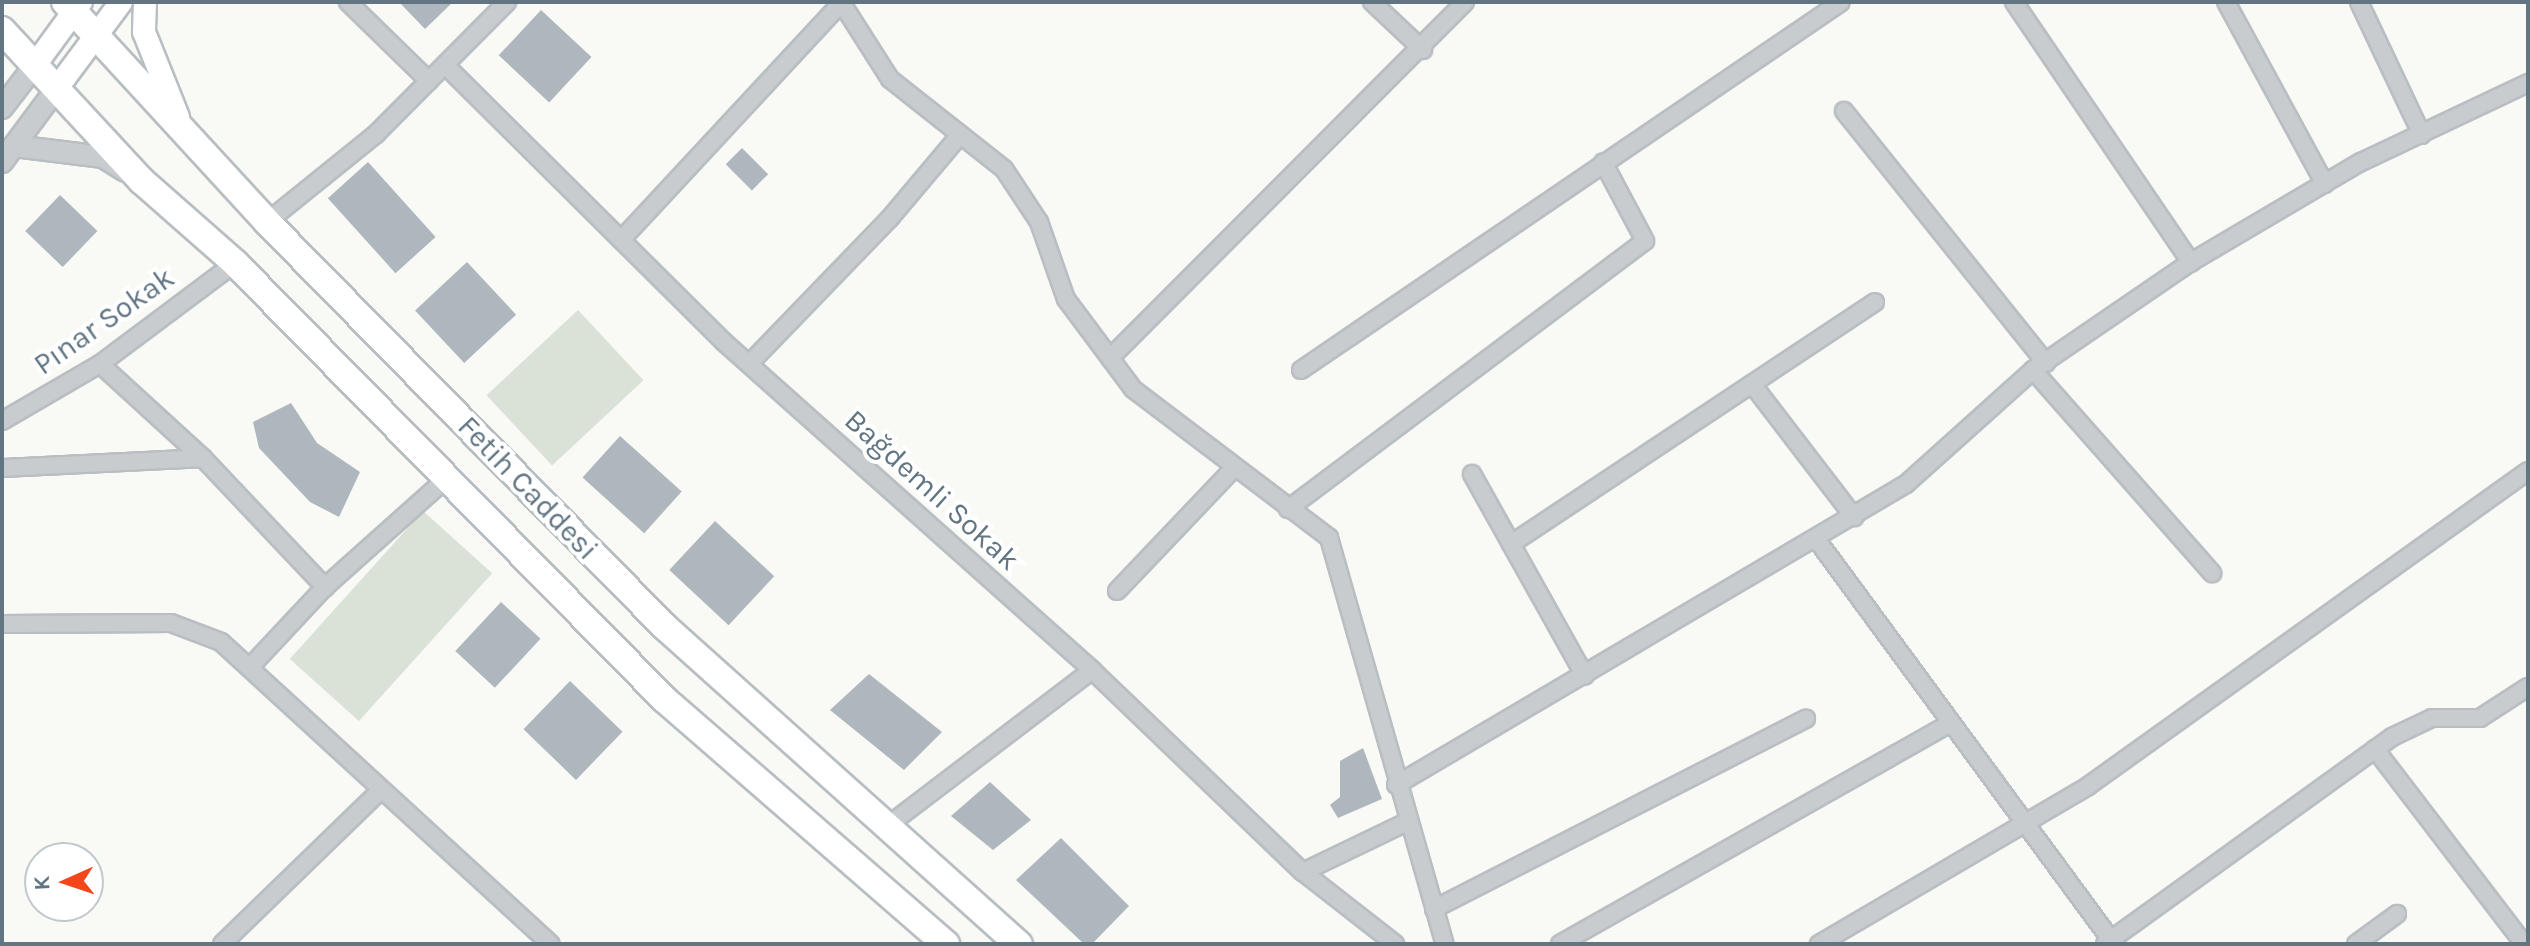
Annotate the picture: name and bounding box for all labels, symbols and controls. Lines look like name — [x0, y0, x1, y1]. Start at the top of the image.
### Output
street label: Pınar Sokak — [27, 260, 181, 382]
street label: Bağdemli Sokak — [837, 402, 1027, 578]
street label: Fetih Caddesi — [450, 408, 606, 568]
north arrow — [24, 842, 104, 922]
text: K — [29, 875, 55, 891]

